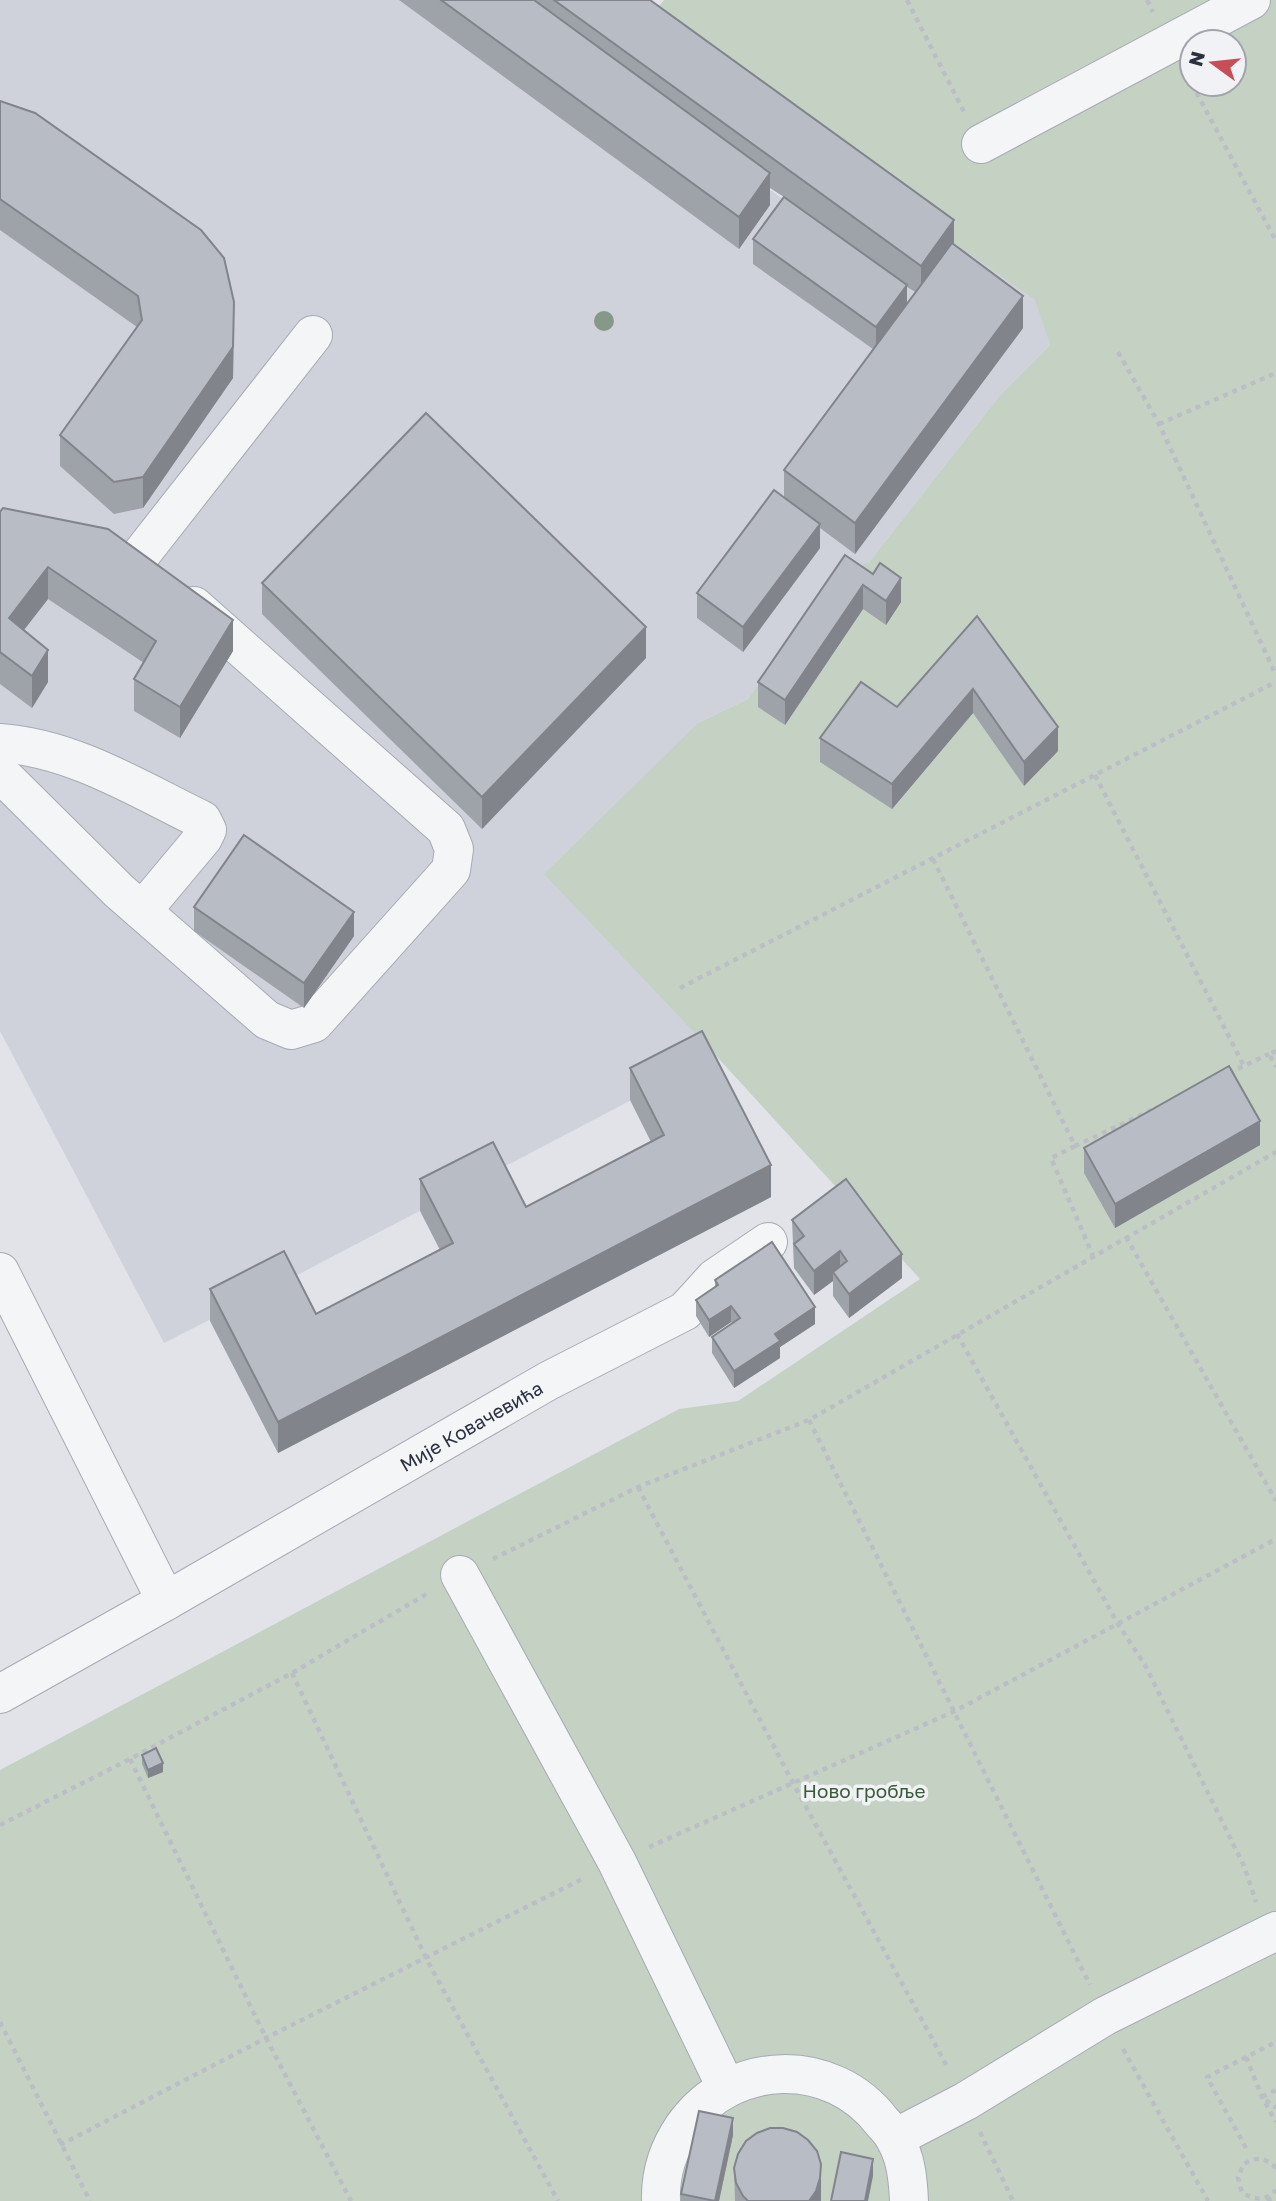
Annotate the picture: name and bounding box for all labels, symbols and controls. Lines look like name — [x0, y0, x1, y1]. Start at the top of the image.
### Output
north arrow — [1178, 28, 1248, 98]
text: N — [1183, 49, 1209, 68]
street label: Мије Ковачевића — [395, 1375, 546, 1476]
park label: Ново гробље — [803, 1779, 925, 1802]

